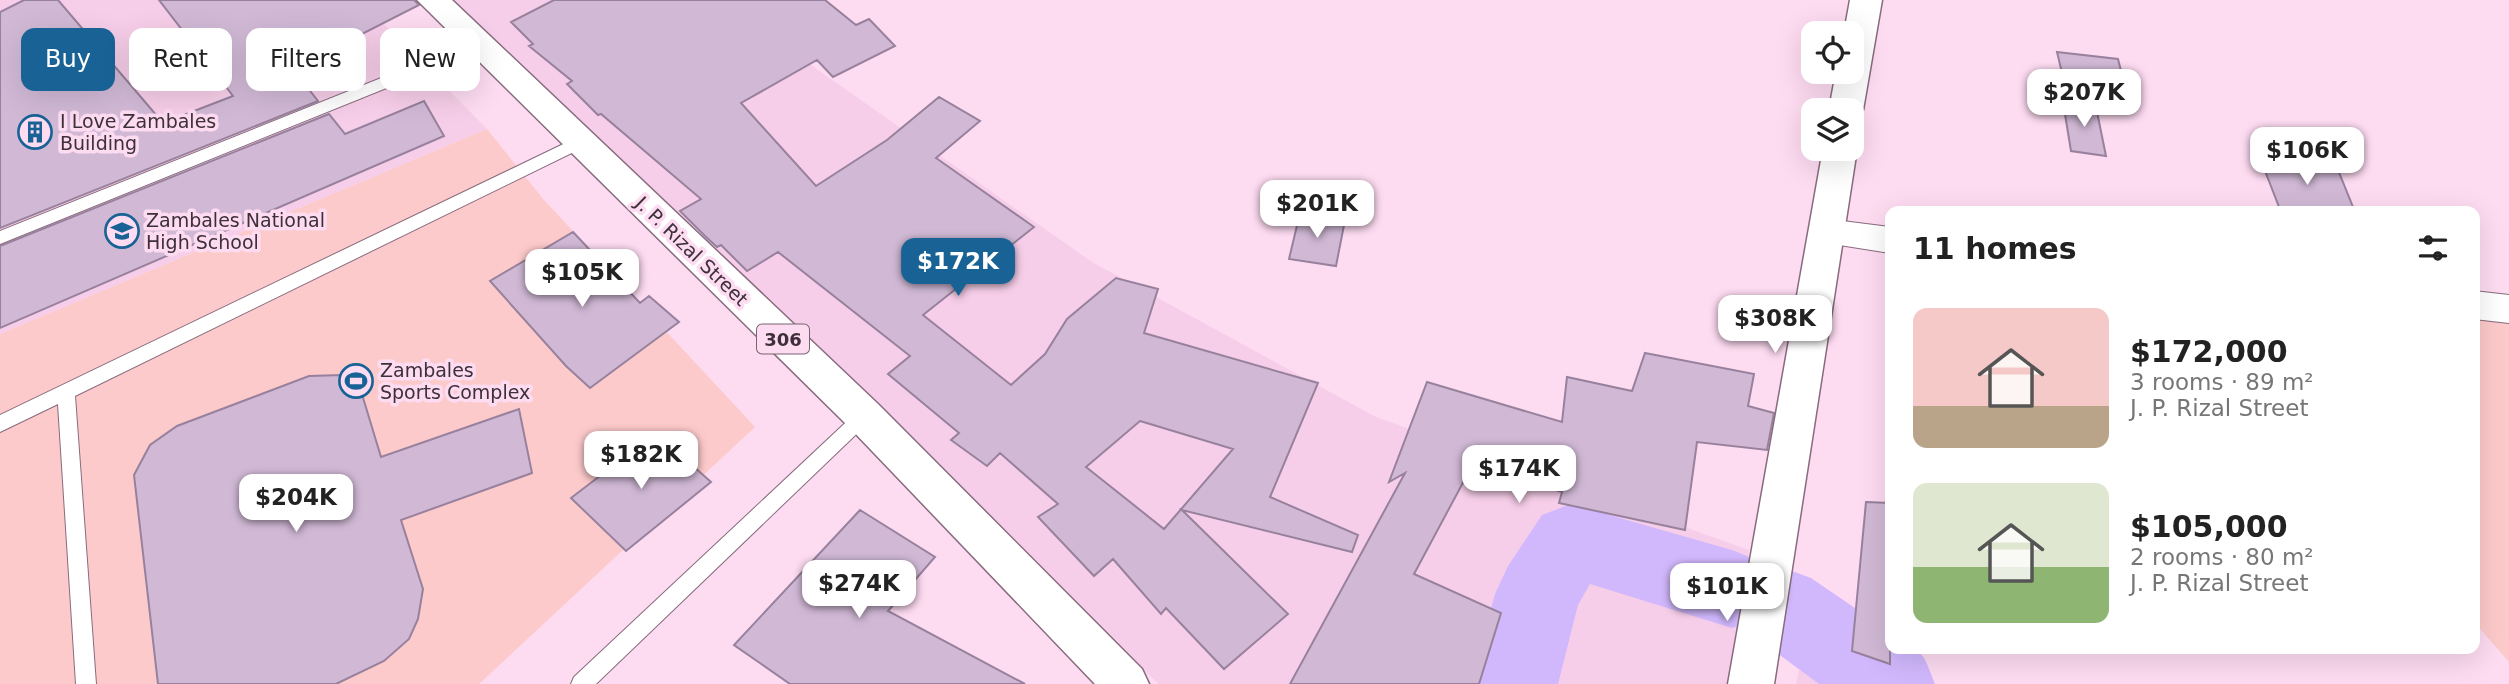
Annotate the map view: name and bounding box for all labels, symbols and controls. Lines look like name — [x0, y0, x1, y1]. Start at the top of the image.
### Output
map controls — [1801, 21, 1864, 161]
button: locate — [1801, 21, 1864, 84]
chip: Buy — [21, 28, 115, 91]
chip: Rent — [129, 28, 232, 91]
chip: Filters — [246, 28, 366, 91]
chip: New — [380, 28, 480, 91]
pin: $207K — [2035, 69, 2133, 129]
text: $207K — [2043, 79, 2125, 105]
button: layers — [1801, 98, 1864, 161]
place label: I Love Zambales Building — [60, 110, 216, 154]
building icon: I Love Zambales Building — [16, 113, 54, 151]
pin: $106K — [2258, 128, 2356, 187]
text: $106K — [2266, 137, 2348, 163]
pin: $201K — [1268, 180, 1366, 240]
text: $201K — [1276, 190, 1358, 216]
street label: J. P. Rizal Street — [631, 191, 753, 310]
place label: Zambales National High School — [146, 209, 325, 253]
school or university icon: Zambales National High School — [103, 212, 141, 250]
icon: filters — [2414, 229, 2452, 267]
text: 11 homes — [1913, 231, 2077, 266]
pin: $172K — [909, 238, 1007, 298]
text: $172K — [917, 248, 999, 274]
pin: $105K — [533, 250, 631, 309]
text: $105K — [541, 259, 623, 285]
pin: $308K — [1726, 296, 1824, 355]
text: $308K — [1734, 305, 1816, 331]
road number: 306 — [757, 324, 809, 354]
text: $172,000 — [2130, 334, 2288, 369]
icon: home — [1969, 336, 2053, 420]
place label: Zambales Sports Complex — [380, 359, 530, 403]
sports icon: Zambales Sports Complex — [337, 362, 375, 400]
text: 3 rooms · 89 m² — [2130, 369, 2314, 395]
text: J. P. Rizal Street — [2130, 395, 2308, 421]
pin: $182K — [592, 432, 690, 491]
text: $182K — [600, 441, 682, 467]
pin: $174K — [1470, 446, 1568, 505]
text: $174K — [1478, 455, 1560, 481]
pin: $204K — [247, 475, 345, 534]
text: $204K — [255, 484, 337, 510]
text: $105,000 — [2130, 509, 2288, 544]
icon: home — [1969, 511, 2053, 595]
text: 2 rooms · 80 m² — [2130, 544, 2314, 570]
pin: $274K — [810, 560, 908, 620]
pin: $101K — [1678, 564, 1776, 623]
text: $274K — [818, 570, 900, 596]
text: J. P. Rizal Street — [2130, 570, 2308, 596]
text: $101K — [1686, 573, 1768, 599]

